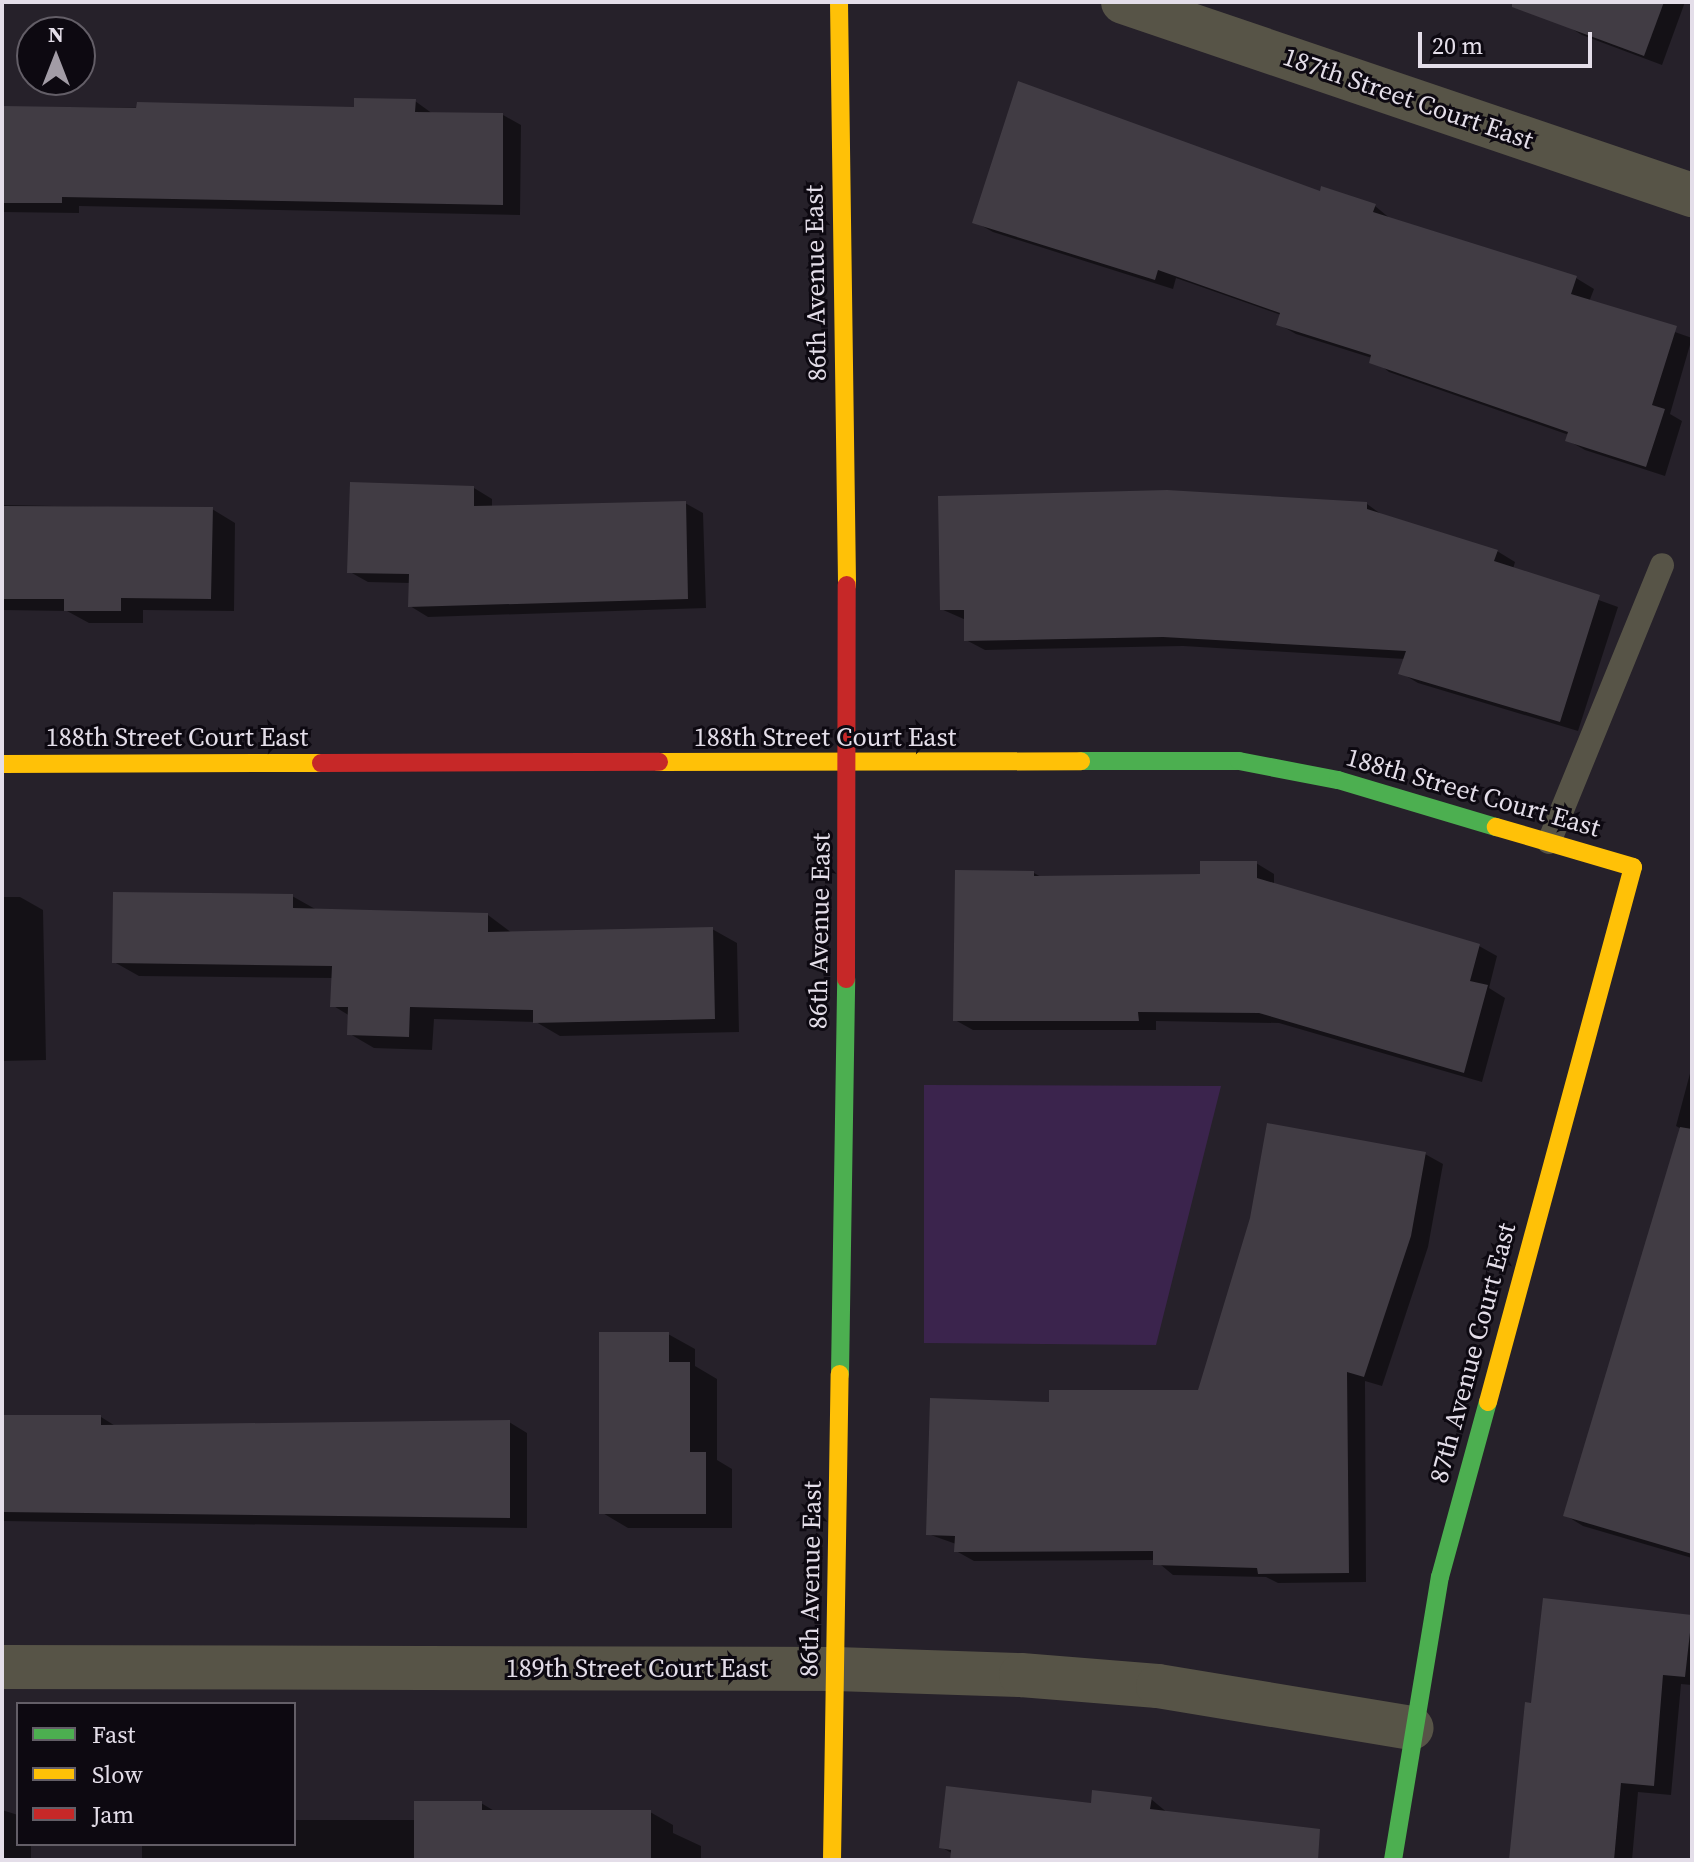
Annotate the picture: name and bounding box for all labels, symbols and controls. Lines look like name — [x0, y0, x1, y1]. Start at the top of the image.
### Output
north arrow — [16, 16, 96, 96]
scale bar — [1422, 16, 1596, 66]
text: N — [48, 19, 64, 49]
text: 20 m — [1432, 29, 1483, 62]
street label: 187th Street Court East — [1279, 41, 1537, 157]
street label: 86th Avenue East — [799, 185, 833, 381]
street label: 188th Street Court East — [46, 722, 308, 754]
street label: 188th Street Court East — [694, 722, 956, 754]
street label: 188th Street Court East — [1342, 742, 1604, 844]
street label: 86th Avenue East — [803, 833, 837, 1029]
street label: 87th Avenue Court East — [1423, 1220, 1523, 1486]
street label: 86th Avenue East — [794, 1481, 828, 1677]
street label: 189th Street Court East — [506, 1653, 768, 1685]
legend — [16, 1702, 296, 1846]
text: Fast — [92, 1718, 135, 1751]
text: Slow — [92, 1758, 143, 1791]
text: Jam — [92, 1798, 134, 1831]

